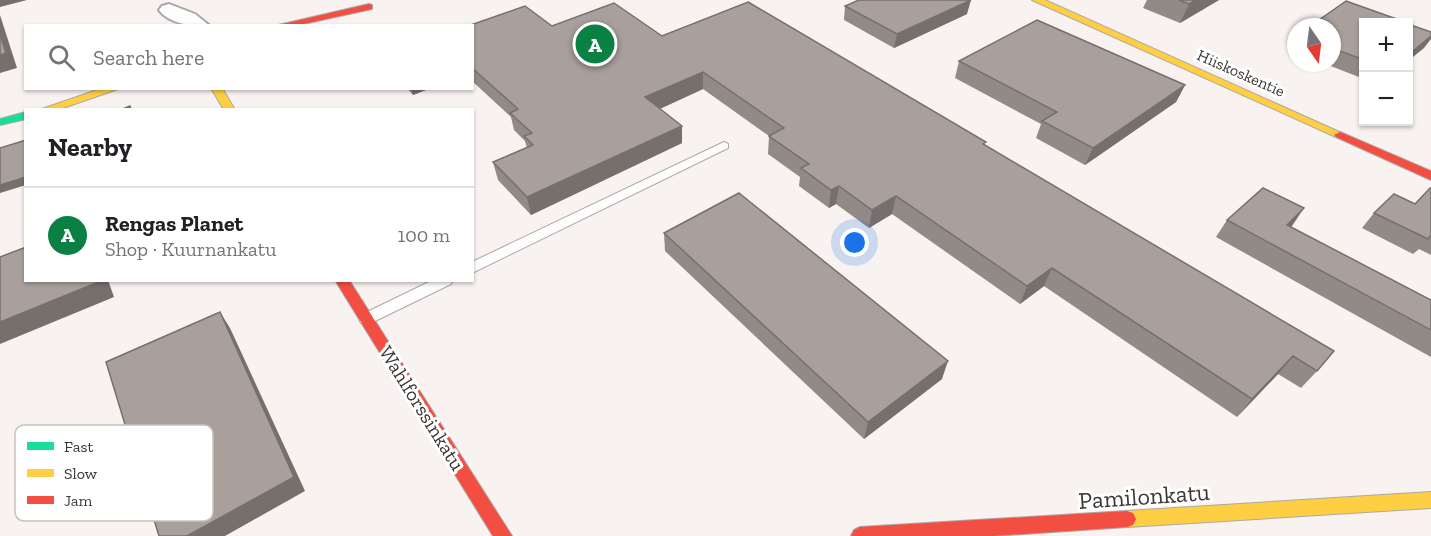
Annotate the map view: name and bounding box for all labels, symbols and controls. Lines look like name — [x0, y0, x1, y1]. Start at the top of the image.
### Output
north arrow — [1287, 18, 1341, 72]
map controls — [1359, 18, 1413, 126]
button: + — [1359, 18, 1413, 72]
pin: A — [576, 22, 614, 66]
search box — [24, 24, 474, 90]
icon: search — [45, 41, 78, 74]
text: Search here — [93, 44, 204, 71]
street label: Hiiskoskentie — [1194, 45, 1288, 101]
button: − — [1359, 72, 1413, 126]
text: Nearby — [48, 131, 132, 163]
text: Rengas Planet — [105, 210, 243, 237]
text: A — [61, 223, 74, 247]
text: 100 m — [397, 223, 450, 247]
your location — [840, 228, 869, 257]
text: Shop · Kuurnankatu — [105, 237, 276, 261]
street label: Wahlforssinkatu — [374, 341, 470, 475]
legend — [15, 425, 213, 521]
text: Fast — [64, 437, 93, 456]
text: Slow — [64, 464, 98, 483]
street label: Pamilonkatu — [1077, 477, 1211, 515]
text: Jam — [64, 491, 93, 510]

